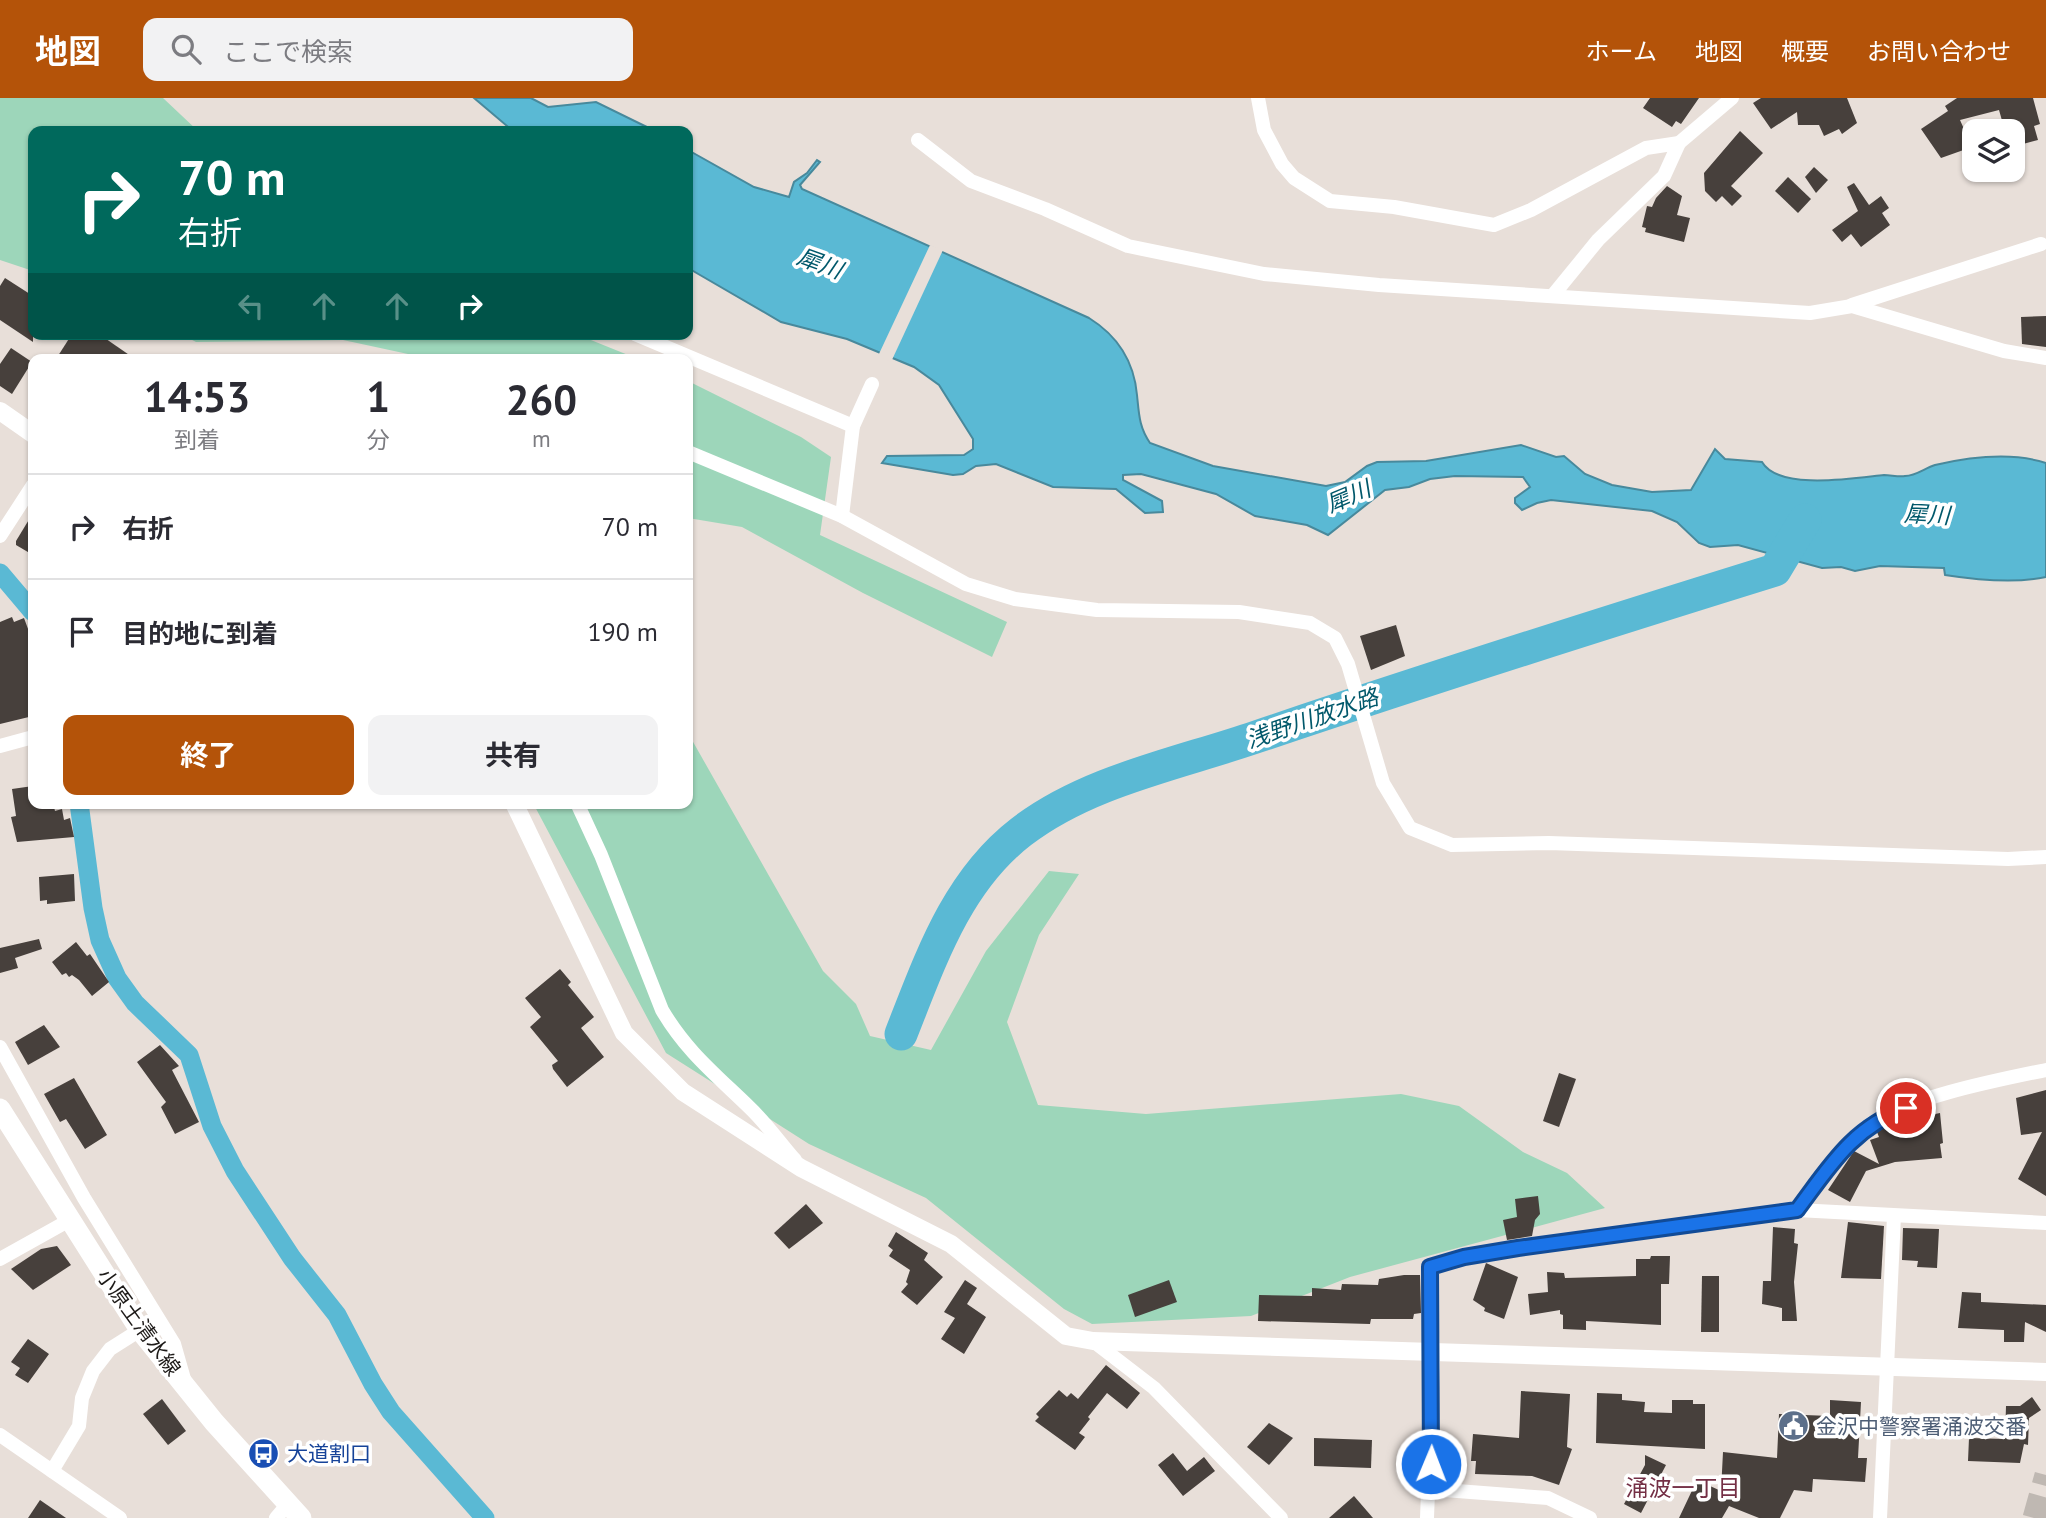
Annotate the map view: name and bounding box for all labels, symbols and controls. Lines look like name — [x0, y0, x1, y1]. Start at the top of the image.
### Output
search box — [143, 18, 633, 81]
text: 地図 — [35, 29, 101, 72]
icon: search — [167, 30, 205, 68]
text: ここで検索 — [223, 35, 353, 68]
text: ホーム — [1586, 36, 1657, 67]
text: 地図 — [1695, 36, 1743, 67]
text: 概要 — [1781, 36, 1829, 67]
text: お問い合わせ — [1867, 36, 2011, 67]
map controls — [1962, 119, 2025, 182]
button: layers — [1962, 119, 2025, 182]
text: 70 m — [178, 145, 285, 209]
icon: right — [63, 154, 154, 245]
text: 右折 — [178, 211, 242, 253]
water label: 犀川 — [793, 242, 849, 286]
icon: left — [232, 287, 270, 325]
icon: ahead — [305, 287, 343, 325]
icon: ahead — [378, 287, 416, 325]
icon: right — [451, 287, 489, 325]
text: 14:53 — [144, 369, 250, 424]
text: 1 — [366, 369, 390, 424]
text: 260 — [506, 372, 577, 427]
text: m — [532, 424, 551, 453]
text: 到着 — [174, 425, 220, 454]
text: 分 — [367, 425, 390, 454]
water label: 犀川 — [1321, 472, 1378, 518]
water label: 犀川 — [1903, 498, 1954, 530]
icon: right — [63, 508, 101, 546]
text: 70 m — [602, 510, 658, 543]
text: 右折 — [122, 512, 174, 545]
icon: arrive — [63, 613, 101, 651]
text: 190 m — [587, 615, 658, 648]
text: 目的地に到着 — [122, 617, 278, 650]
water label: 浅野川放水路 — [1242, 681, 1384, 754]
button: 終了 — [63, 715, 354, 795]
button: 共有 — [368, 715, 658, 795]
pin — [1876, 1078, 1936, 1138]
icon: arrive — [1887, 1089, 1925, 1127]
street label: 小原土清水線 — [91, 1263, 187, 1381]
public building icon: 金沢中警察署涌波交番 — [1776, 1409, 1810, 1443]
place label: 金沢中警察署涌波交番 — [1816, 1413, 2026, 1440]
position arrow — [1394, 1427, 1468, 1501]
bus stop icon: 大道割口 — [247, 1436, 281, 1470]
place label: 大道割口 — [287, 1440, 371, 1467]
district label: 涌波一丁目 — [1626, 1473, 1741, 1502]

